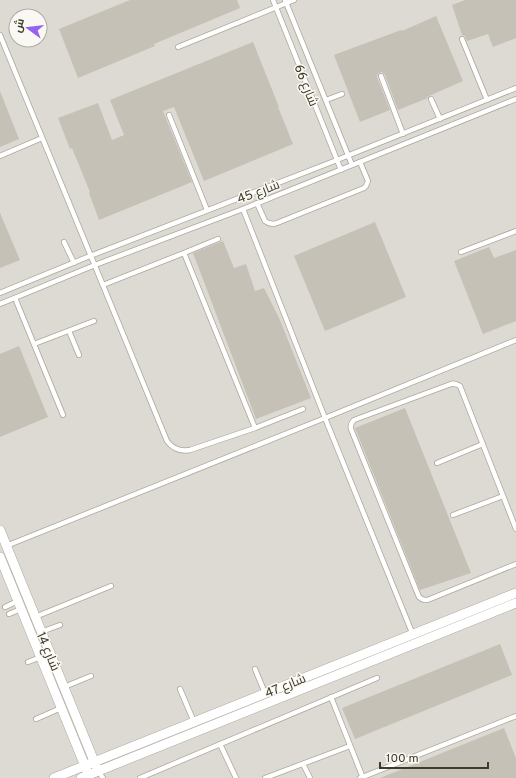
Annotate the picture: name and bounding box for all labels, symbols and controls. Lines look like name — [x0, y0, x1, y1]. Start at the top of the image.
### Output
north arrow — [8, 8, 48, 48]
text: ش — [11, 17, 28, 34]
street label: شارع 66 — [290, 62, 321, 109]
street label: شارع 45 — [235, 177, 282, 208]
street label: شارع 14 — [32, 630, 63, 674]
street label: شارع 47 — [263, 671, 309, 702]
scale bar — [380, 744, 488, 770]
text: 100 m — [386, 751, 419, 767]

